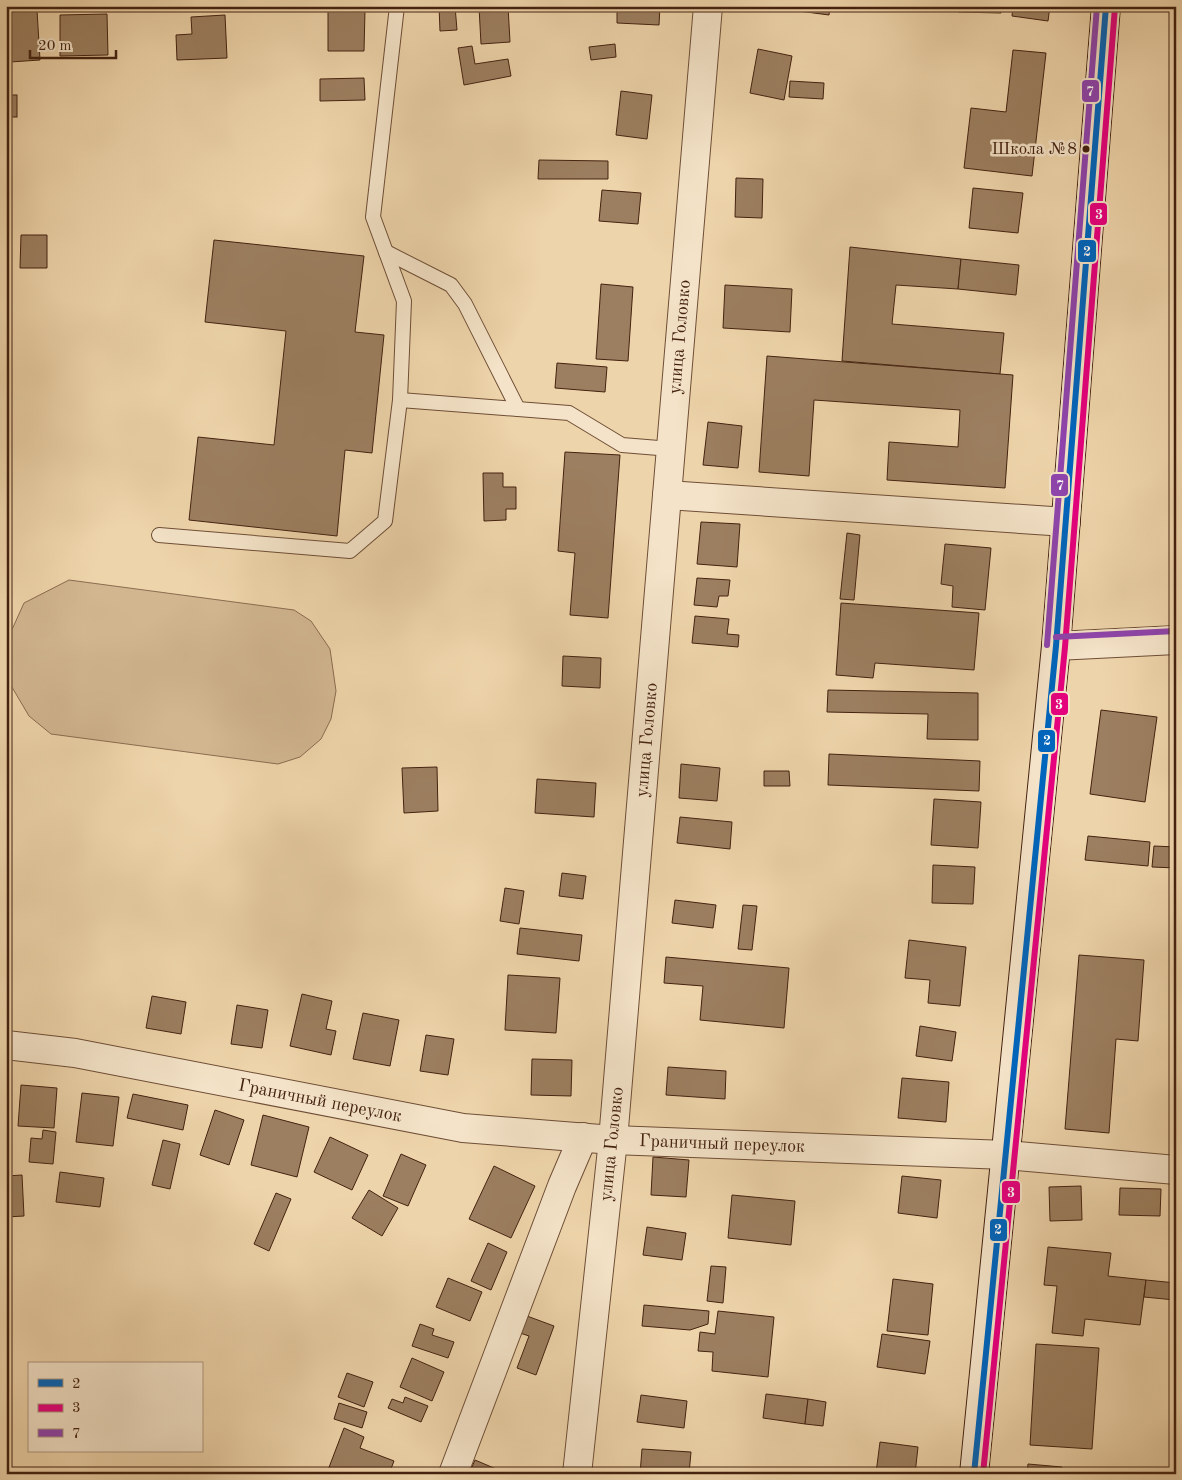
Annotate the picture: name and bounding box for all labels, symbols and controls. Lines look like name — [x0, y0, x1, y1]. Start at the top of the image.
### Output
scale bar — [30, 28, 116, 60]
text: 20 m — [38, 39, 72, 54]
line badge: 7 — [1081, 79, 1100, 103]
text: 7 — [1086, 85, 1094, 99]
place label: Школа №8 — [992, 141, 1077, 158]
marker: Школа №8 — [1081, 144, 1091, 154]
line badge: 3 — [1089, 202, 1108, 226]
text: 3 — [1095, 208, 1103, 222]
line badge: 2 — [1077, 239, 1097, 263]
text: 2 — [1083, 245, 1091, 259]
street label: улица Головко — [666, 279, 694, 395]
line badge: 7 — [1050, 473, 1069, 497]
text: 7 — [1056, 479, 1064, 493]
street label: улица Головко — [633, 682, 661, 798]
line badge: 3 — [1050, 692, 1069, 716]
text: 3 — [1055, 698, 1063, 712]
line badge: 2 — [1037, 729, 1056, 753]
text: 2 — [1043, 734, 1051, 748]
street label: Граничный переулок — [237, 1076, 403, 1126]
street label: улица Головко — [597, 1086, 627, 1202]
street label: Граничный переулок — [639, 1132, 805, 1156]
line badge: 3 — [1001, 1180, 1021, 1204]
text: 3 — [1007, 1186, 1015, 1200]
line badge: 2 — [989, 1218, 1008, 1242]
text: 2 — [994, 1223, 1002, 1237]
legend — [28, 1362, 202, 1452]
text: 2 — [72, 1377, 81, 1392]
text: 3 — [72, 1401, 81, 1416]
text: 7 — [72, 1427, 81, 1442]

